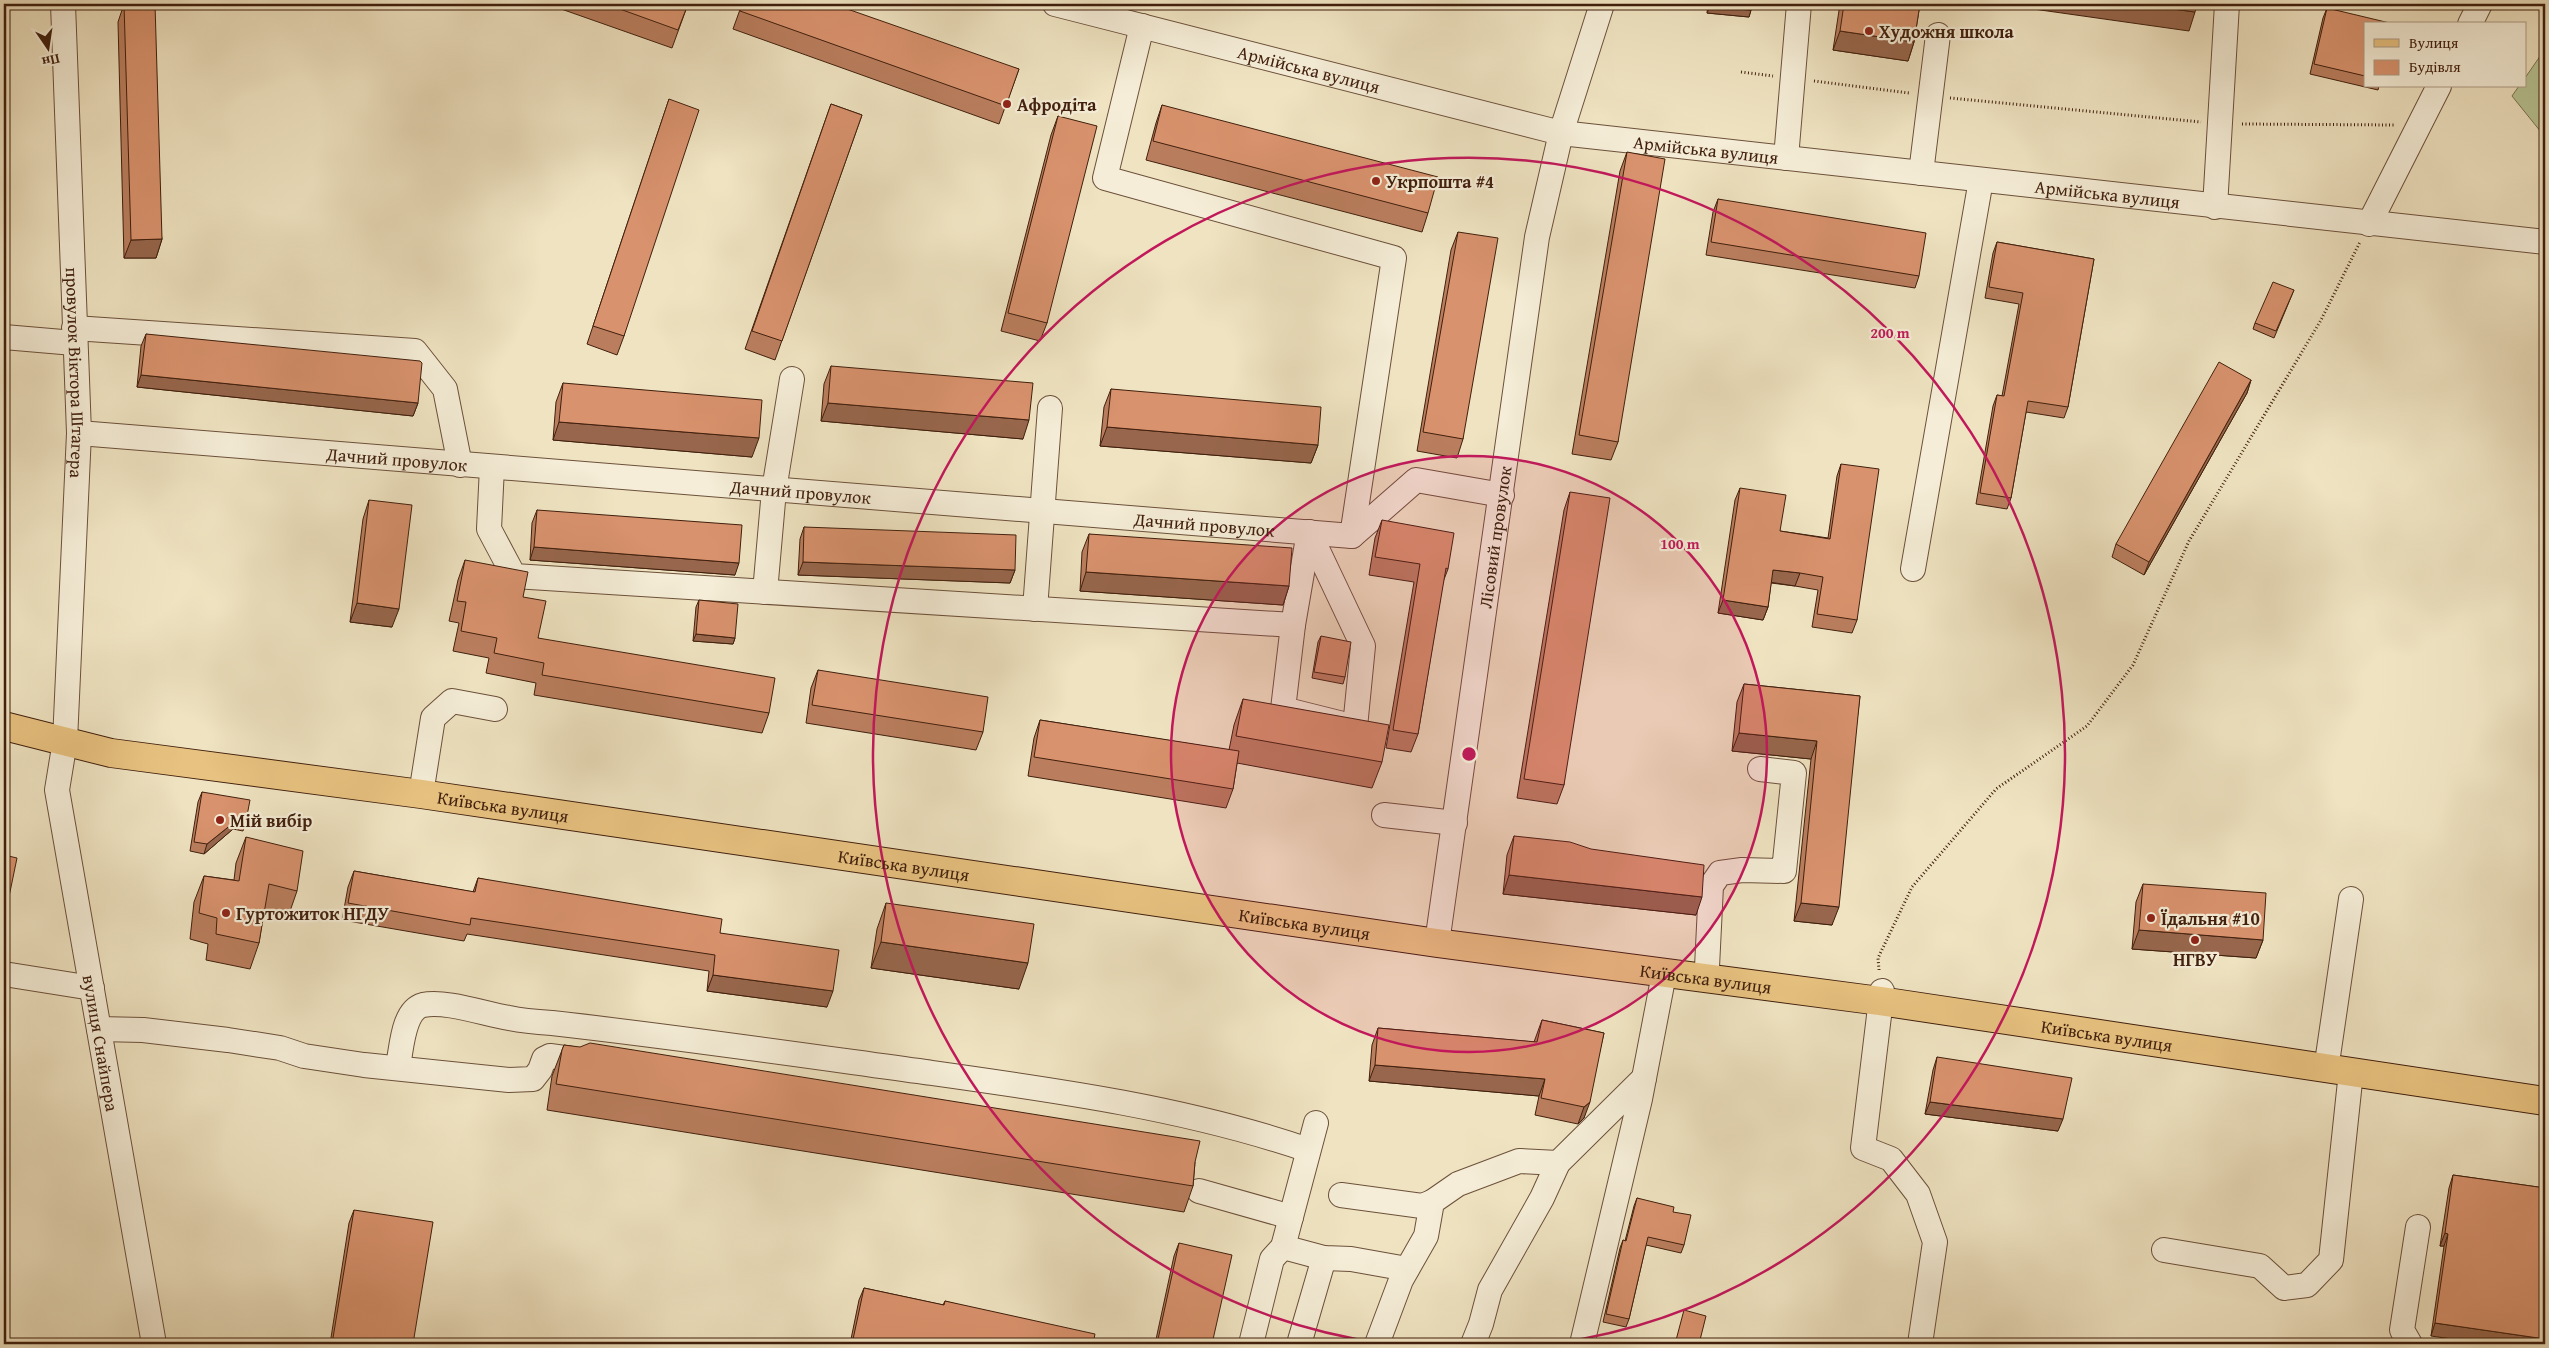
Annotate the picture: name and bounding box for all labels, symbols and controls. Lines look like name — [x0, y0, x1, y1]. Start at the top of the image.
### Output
place label: Художня школа — [1879, 18, 2015, 45]
north arrow — [22, 22, 72, 72]
legend — [2364, 22, 2526, 88]
marker: Художня школа — [1863, 25, 1875, 37]
text: Вулиця — [2409, 32, 2459, 53]
street label: Армійська вулиця — [1235, 38, 1383, 100]
text: Пн — [39, 49, 62, 73]
text: Будівля — [2409, 56, 2461, 77]
place label: Афродіта — [1017, 91, 1097, 118]
marker: Афродіта — [1001, 98, 1013, 110]
street label: Армійська вулиця — [1632, 128, 1780, 170]
place label: Укрпошта #4 — [1386, 168, 1494, 195]
street label: Армійська вулиця — [2034, 172, 2181, 215]
marker: Укрпошта #4 — [1370, 175, 1382, 187]
street label: провулок Віктора Штагера — [59, 267, 93, 479]
text: 200 m — [1870, 322, 1910, 343]
street label: Дачний провулок — [325, 439, 469, 478]
street label: Лісовий провулок — [1471, 464, 1518, 610]
street label: Дачний провулок — [728, 472, 873, 511]
street label: Дачний провулок — [1132, 505, 1276, 543]
text: 100 m — [1660, 533, 1700, 554]
centre of rings — [1460, 745, 1478, 763]
street label: Київська вулиця — [436, 783, 571, 829]
place label: Мій вибір — [230, 807, 312, 834]
marker: Мій вибір — [214, 814, 226, 826]
street label: Київська вулиця — [836, 842, 971, 888]
place label: Гуртожиток НГДУ — [236, 900, 390, 927]
street label: Київська вулиця — [1237, 901, 1372, 947]
place label: Їдальня #10 — [2160, 905, 2260, 932]
marker: Гуртожиток НГДУ — [220, 907, 232, 919]
marker: Їдальня #10 — [2145, 912, 2157, 924]
marker: НГВУ — [2189, 934, 2201, 946]
place label: НГВУ — [2173, 946, 2218, 973]
street label: Київська вулиця — [1638, 956, 1773, 1000]
street label: вулиця Снайпера — [76, 972, 127, 1114]
street label: Київська вулиця — [2039, 1012, 2174, 1058]

